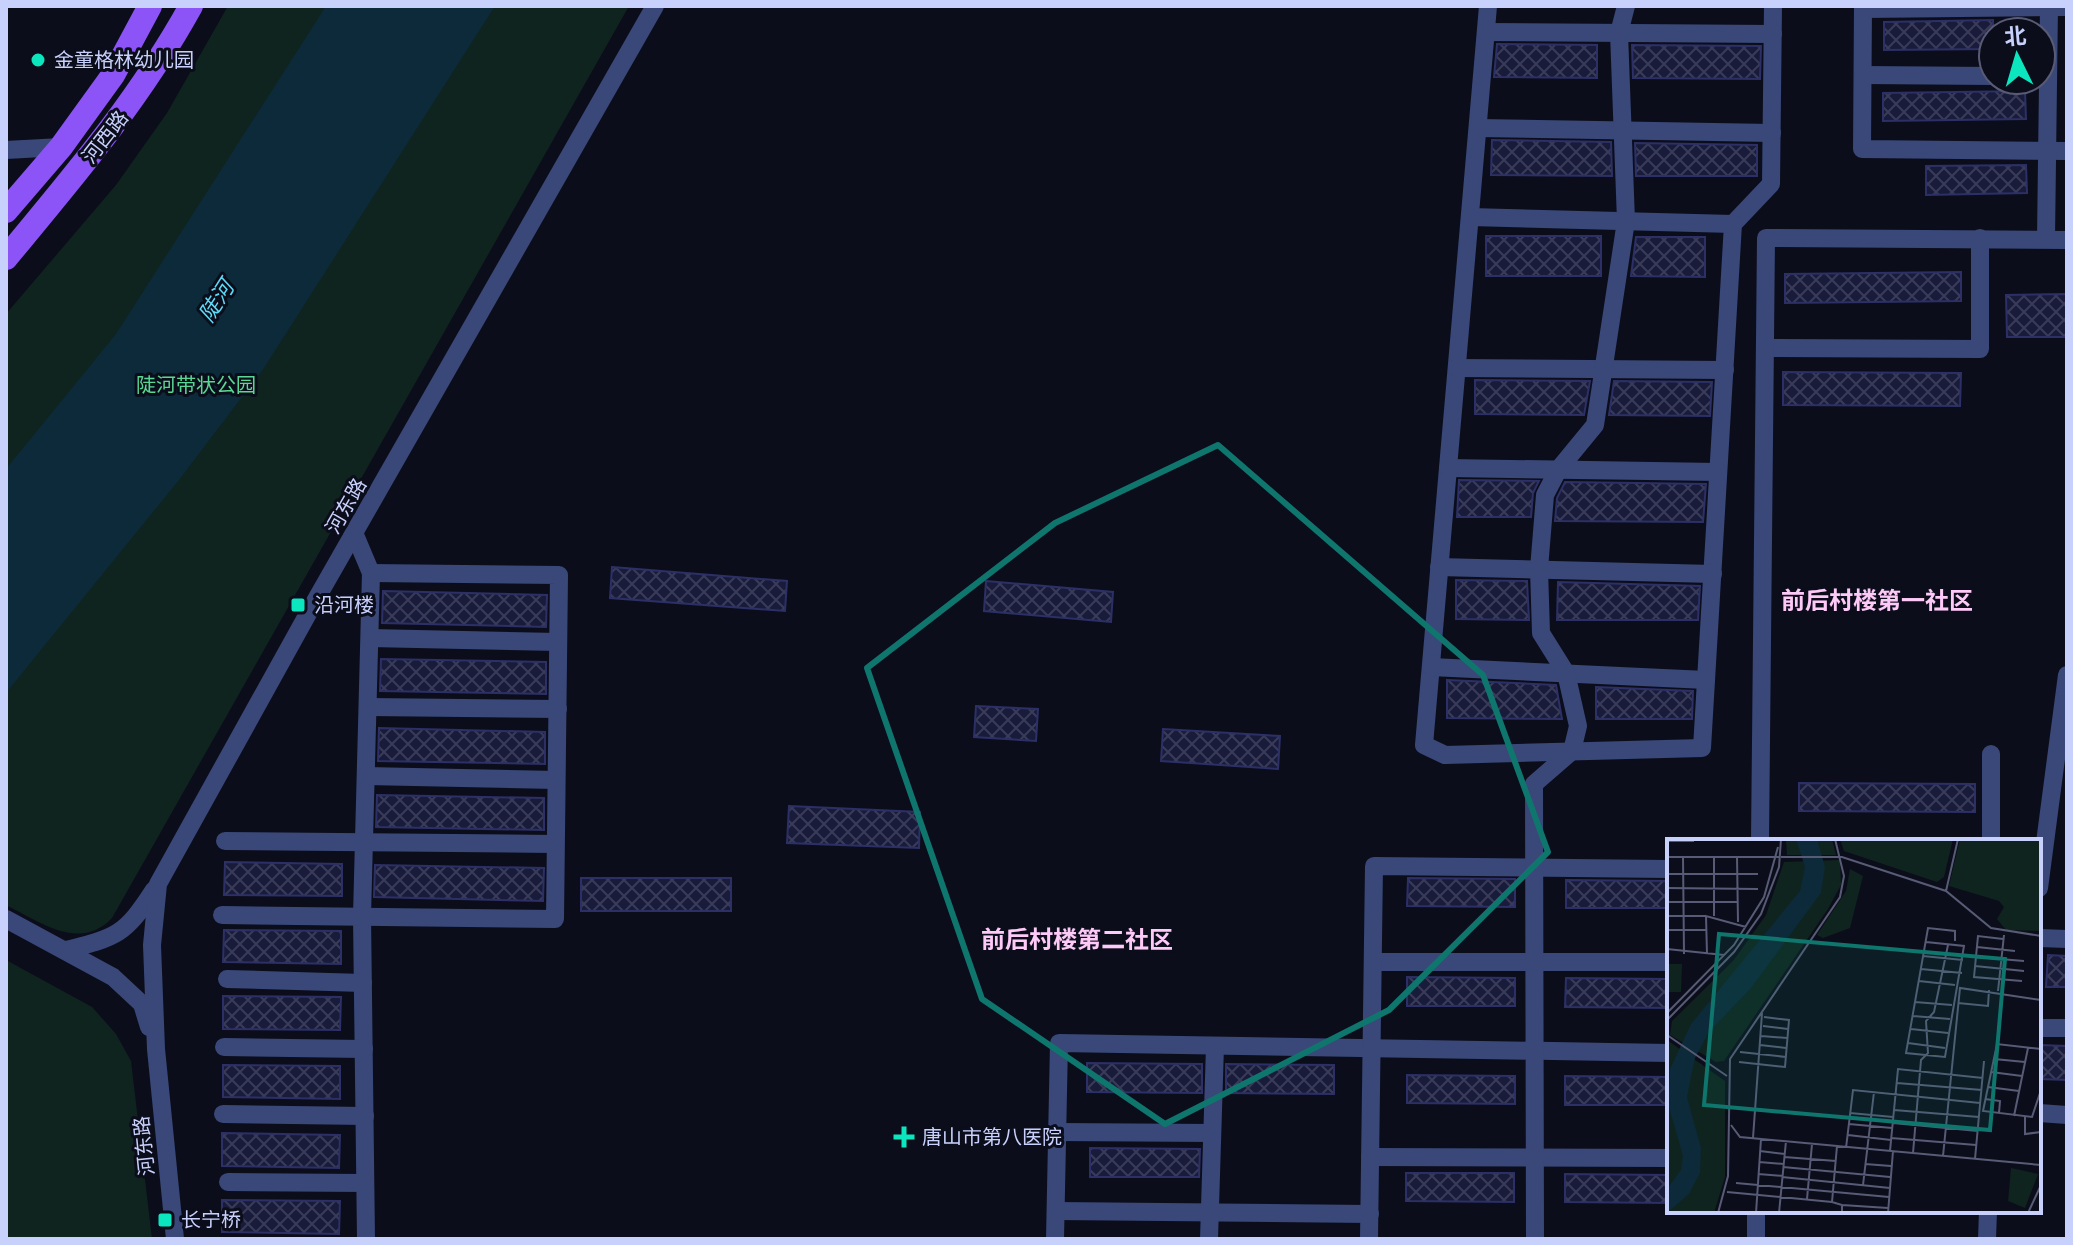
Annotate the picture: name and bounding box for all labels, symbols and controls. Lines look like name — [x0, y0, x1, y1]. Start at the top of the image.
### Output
north arrow — [1977, 16, 2057, 96]
text: 北 — [2003, 20, 2028, 54]
place label: 金童格林幼儿园 — [54, 47, 194, 75]
marker: 金童格林幼儿园 — [29, 51, 47, 69]
street label: 河西路 — [76, 105, 135, 170]
water label: 陡河 — [191, 271, 244, 329]
park label: 陡河带状公园 — [136, 372, 256, 400]
street label: 河东路 — [320, 474, 374, 539]
district label: 前后村楼第一社区 — [1781, 584, 1973, 619]
place label: 沿河楼 — [314, 592, 374, 620]
marker: 沿河楼 — [289, 596, 307, 614]
inset map — [1667, 839, 2041, 1213]
district label: 前后村楼第二社区 — [981, 923, 1173, 958]
street label: 河东路 — [128, 1115, 162, 1177]
place label: 唐山市第八医院 — [922, 1124, 1062, 1152]
marker: 唐山市第八医院 — [893, 1126, 915, 1148]
place label: 长宁桥 — [181, 1207, 241, 1235]
marker: 长宁桥 — [156, 1211, 174, 1229]

